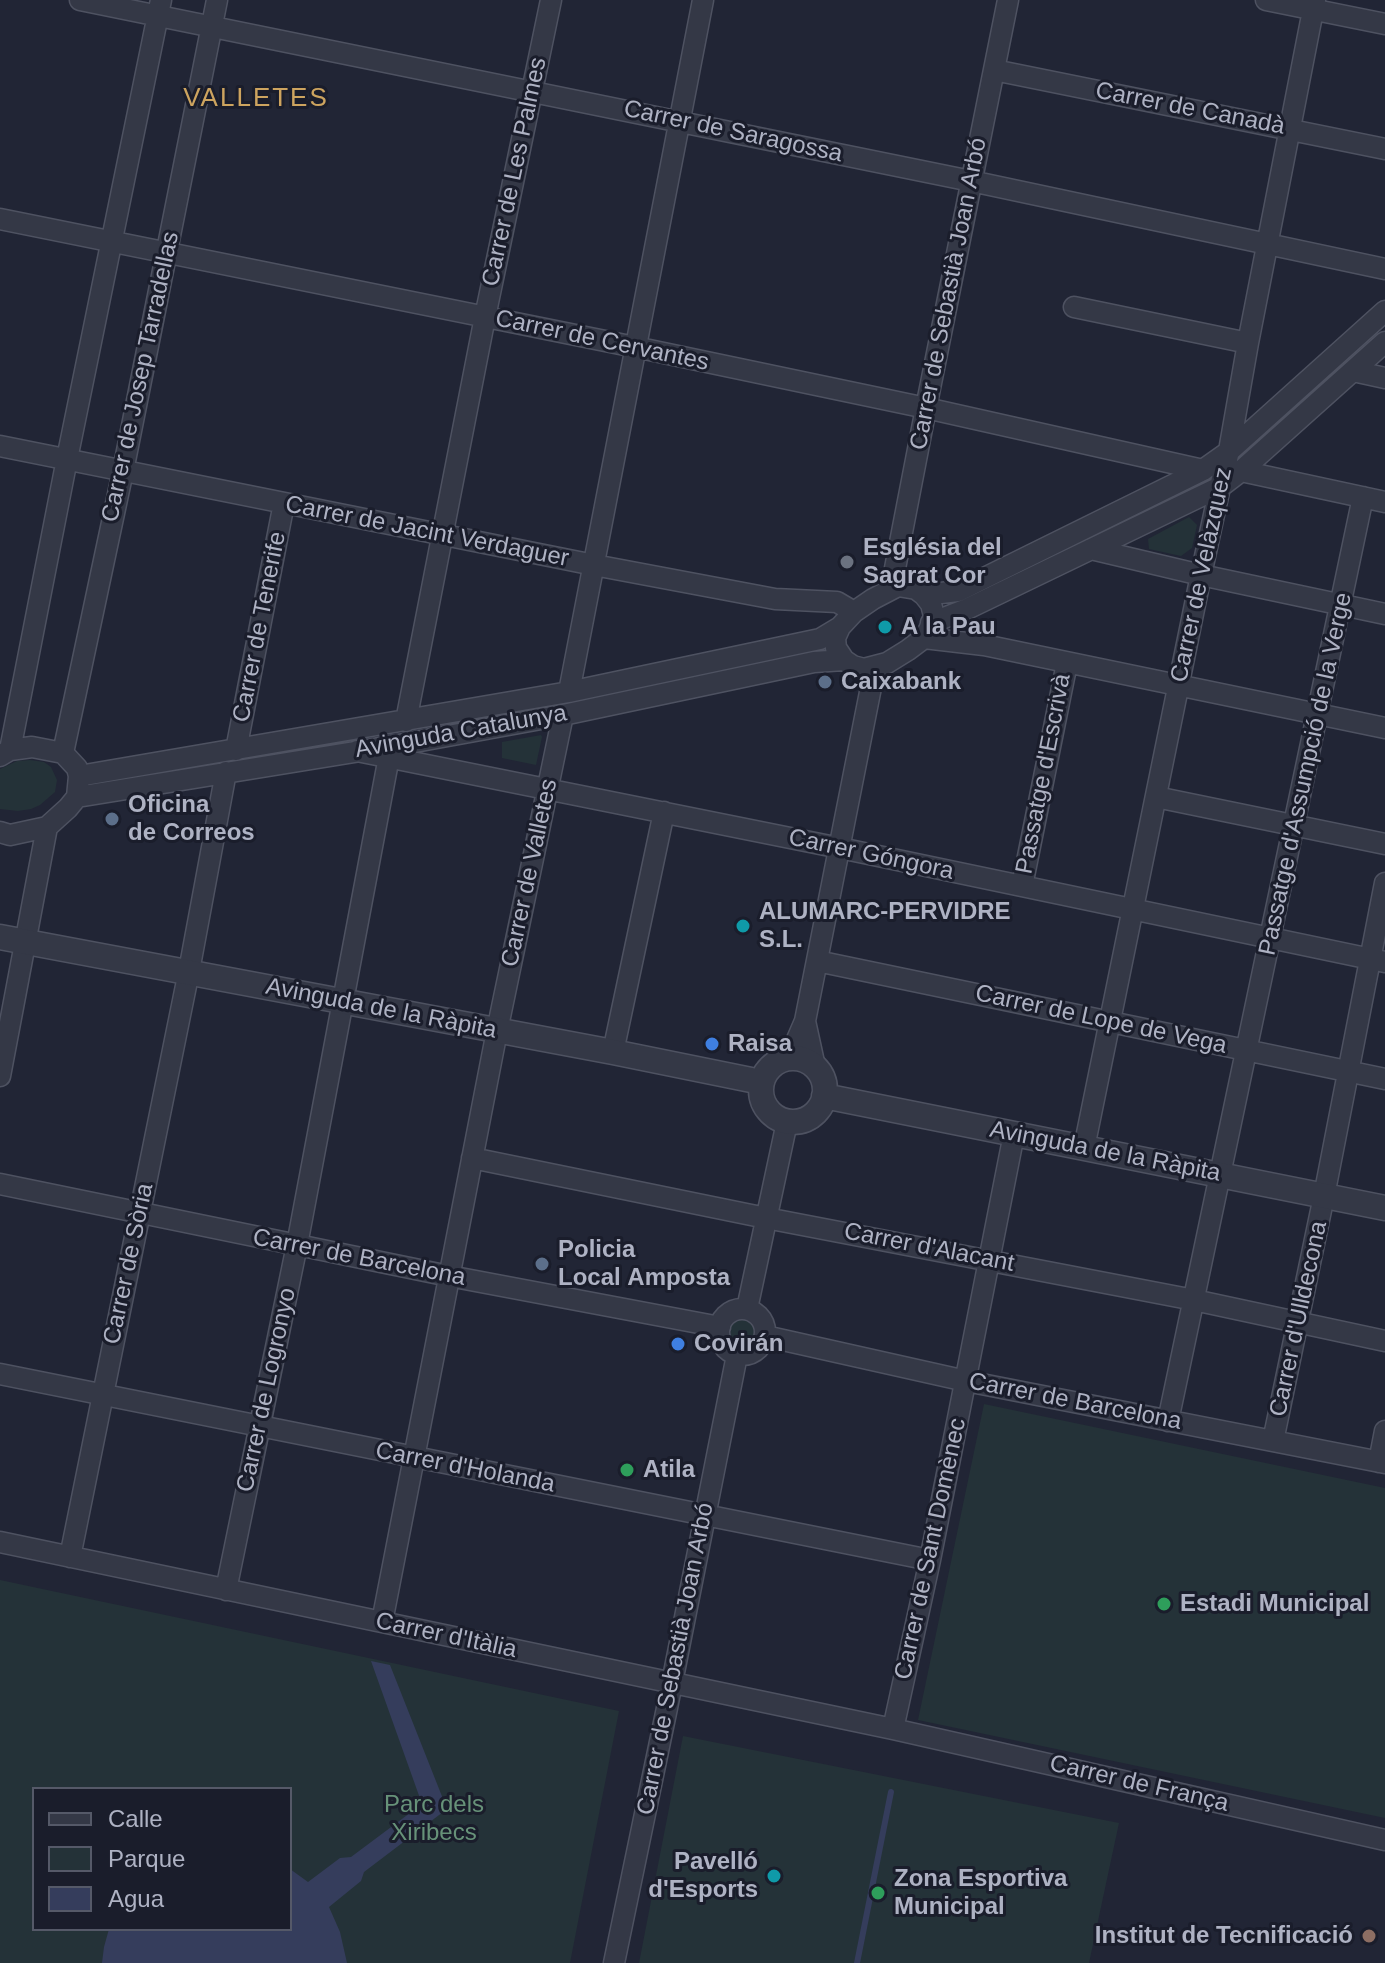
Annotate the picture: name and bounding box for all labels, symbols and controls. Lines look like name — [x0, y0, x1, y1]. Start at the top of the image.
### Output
street label: Carrer de Les Palmes — [477, 55, 553, 289]
street label: Carrer de Canadà — [1093, 77, 1287, 141]
district label: VALLETES — [183, 83, 329, 115]
street label: Carrer de Saragossa — [621, 95, 845, 169]
street label: Carrer de Sebastià Joan Arbó — [905, 135, 993, 453]
street label: Carrer de Josep Tarradellas — [96, 229, 186, 525]
street label: Carrer de Cervantes — [493, 304, 711, 378]
street label: Carrer de Velàzquez — [1165, 465, 1239, 685]
street label: Carrer de Jacint Verdaguer — [283, 490, 571, 574]
street label: Carrer de Tenerife — [227, 529, 293, 725]
place label: Església del Sagrat Cor — [863, 534, 1002, 590]
marker: Església del Sagrat Cor — [838, 553, 856, 571]
street label: Passatge d'Assumpció de la Verge — [1253, 590, 1359, 958]
place label: A la Pau — [901, 613, 996, 641]
marker: A la Pau — [876, 618, 894, 636]
place label: Caixabank — [841, 668, 961, 696]
street label: Passatge d'Escrivà — [1010, 671, 1078, 877]
marker: Caixabank — [816, 673, 834, 691]
street label: Avinguda Catalunya — [353, 699, 569, 765]
street label: Carrer de Valletes — [496, 776, 564, 970]
place label: Oficina de Correos — [128, 791, 255, 847]
marker: Oficina de Correos — [103, 810, 121, 828]
street label: Carrer Góngora — [786, 823, 956, 887]
place label: ALUMARC-PERVIDRE S.L. — [759, 898, 1011, 954]
marker: ALUMARC-PERVIDRE S.L. — [734, 917, 752, 935]
street label: Avinguda de la Ràpita — [263, 973, 499, 1045]
street label: Carrer de Lope de Vega — [973, 979, 1229, 1061]
place label: Raisa — [728, 1030, 792, 1058]
marker: Raisa — [703, 1035, 721, 1053]
street label: Avinguda de la Ràpita — [987, 1116, 1223, 1188]
street label: Carrer de Sòria — [98, 1181, 160, 1347]
street label: Carrer d'Alacant — [842, 1217, 1016, 1279]
street label: Carrer d'Ulldecona — [1264, 1219, 1334, 1419]
street label: Carrer de Barcelona — [250, 1223, 468, 1293]
place label: Policia Local Amposta — [558, 1236, 730, 1292]
marker: Policia Local Amposta — [533, 1255, 551, 1273]
street label: Carrer de Logronyo — [231, 1285, 303, 1495]
place label: Covirán — [694, 1330, 783, 1358]
marker: Covirán — [669, 1335, 687, 1353]
street label: Carrer de Barcelona — [966, 1367, 1184, 1437]
street label: Carrer de Sant Domènec — [889, 1416, 973, 1682]
street label: Carrer d'Holanda — [373, 1437, 557, 1499]
place label: Atila — [643, 1456, 695, 1484]
marker: Atila — [618, 1461, 636, 1479]
street label: Carrer de Sebastià Joan Arbó — [632, 1500, 720, 1818]
place label: Estadi Municipal — [1180, 1590, 1369, 1618]
marker: Estadi Municipal — [1155, 1595, 1173, 1613]
street label: Carrer d'Itàlia — [373, 1607, 519, 1665]
street label: Carrer de França — [1047, 1749, 1231, 1819]
legend — [32, 1787, 292, 1931]
park label: Parc dels Xiribecs — [384, 1791, 484, 1847]
text: Calle — [108, 1805, 163, 1832]
text: Parque — [108, 1845, 185, 1872]
place label: Pavelló d'Esports — [648, 1848, 758, 1904]
place label: Zona Esportiva Municipal — [894, 1865, 1067, 1921]
marker: Pavelló d'Esports — [765, 1867, 783, 1885]
marker: Zona Esportiva Municipal — [869, 1884, 887, 1902]
text: Agua — [108, 1885, 164, 1912]
place label: Institut de Tecnificació — [1095, 1922, 1353, 1950]
marker: Institut de Tecnificació — [1360, 1927, 1378, 1945]

